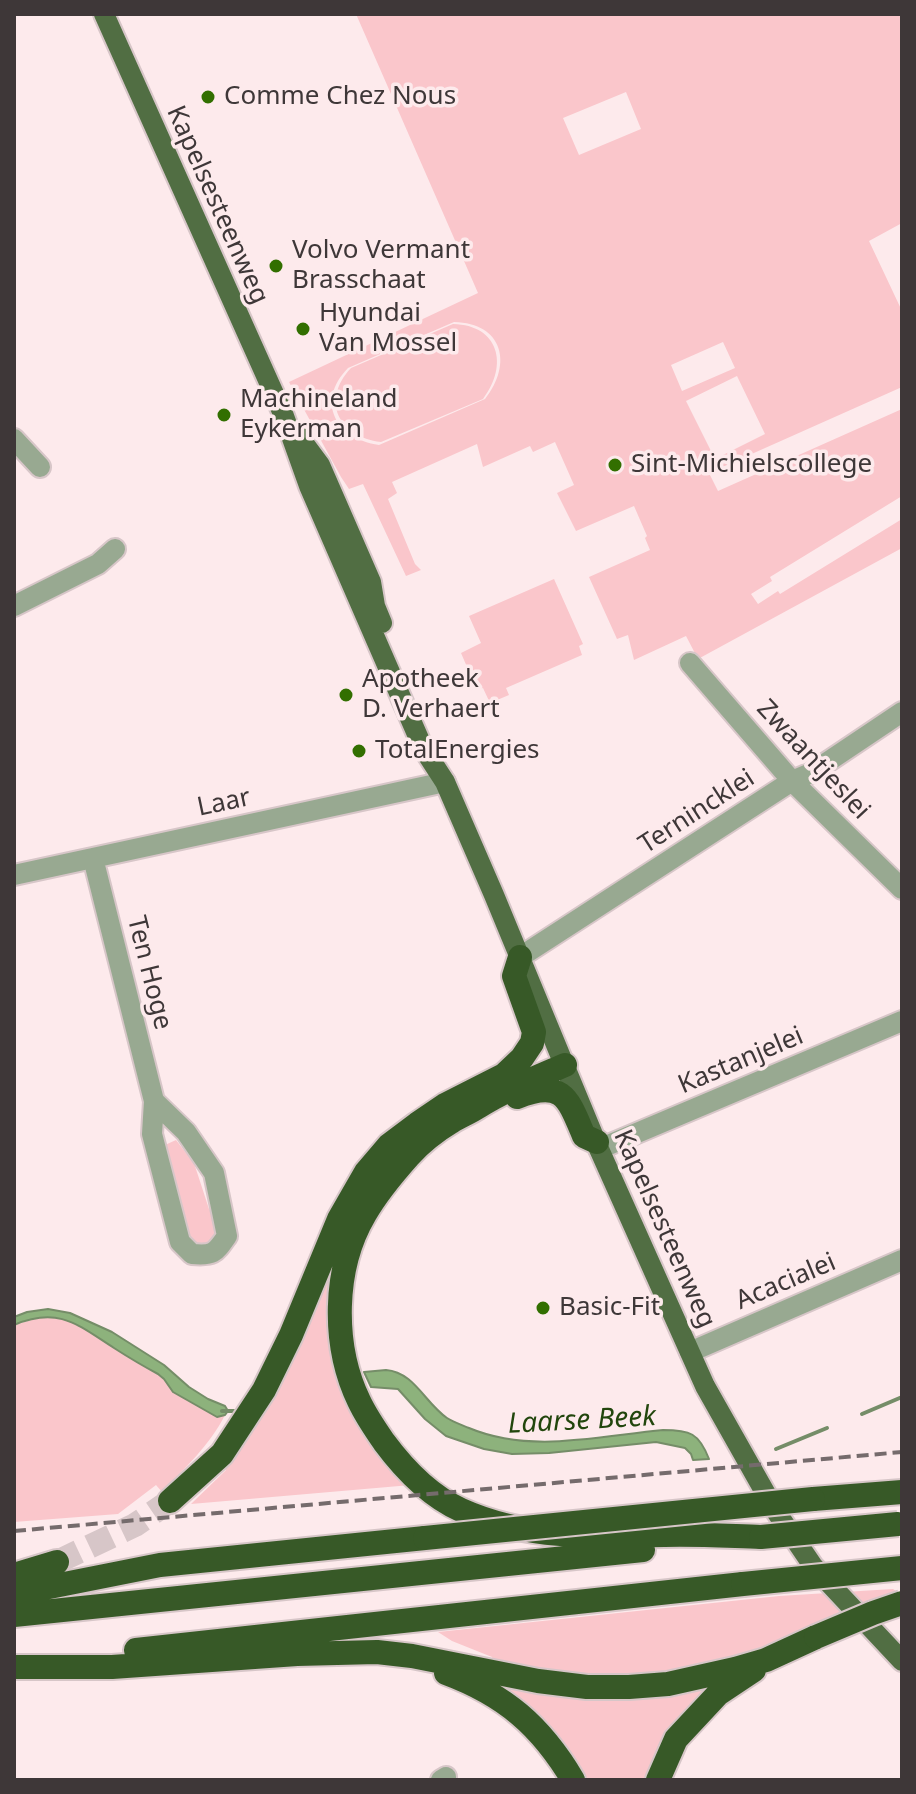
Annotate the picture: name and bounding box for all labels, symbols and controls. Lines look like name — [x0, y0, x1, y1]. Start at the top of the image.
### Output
place label: Comme Chez Nous — [224, 81, 456, 113]
marker: Comme Chez Nous — [199, 88, 217, 106]
street label: Kapelsesteenweg — [159, 101, 275, 309]
place label: Volvo Vermant Brasschaat — [292, 235, 470, 296]
marker: Volvo Vermant Brasschaat — [267, 257, 285, 275]
place label: Hyundai Van Mossel — [319, 298, 457, 360]
marker: Hyundai Van Mossel — [294, 320, 312, 338]
place label: Machineland Eykerman — [240, 384, 398, 446]
marker: Machineland Eykerman — [215, 406, 233, 424]
place label: Sint-Michielscollege — [631, 449, 872, 481]
marker: Sint-Michielscollege — [606, 456, 624, 474]
place label: Apotheek D. Verhaert — [362, 664, 500, 726]
marker: Apotheek D. Verhaert — [337, 686, 355, 704]
street label: Zwaantjeslei — [750, 694, 876, 826]
place label: TotalEnergies — [375, 735, 540, 767]
marker: TotalEnergies — [350, 742, 368, 760]
street label: Ternincklei — [633, 763, 761, 861]
street label: Laar — [195, 782, 253, 824]
street label: Ten Hoge — [120, 913, 178, 1033]
street label: Kastanjelei — [674, 1021, 808, 1101]
street label: Kapelsesteenweg — [606, 1125, 722, 1333]
street label: Acacialei — [731, 1247, 841, 1317]
place label: Basic-Fit — [559, 1292, 660, 1324]
marker: Basic-Fit — [534, 1299, 552, 1317]
water label: Laarse Beek — [507, 1400, 657, 1442]

